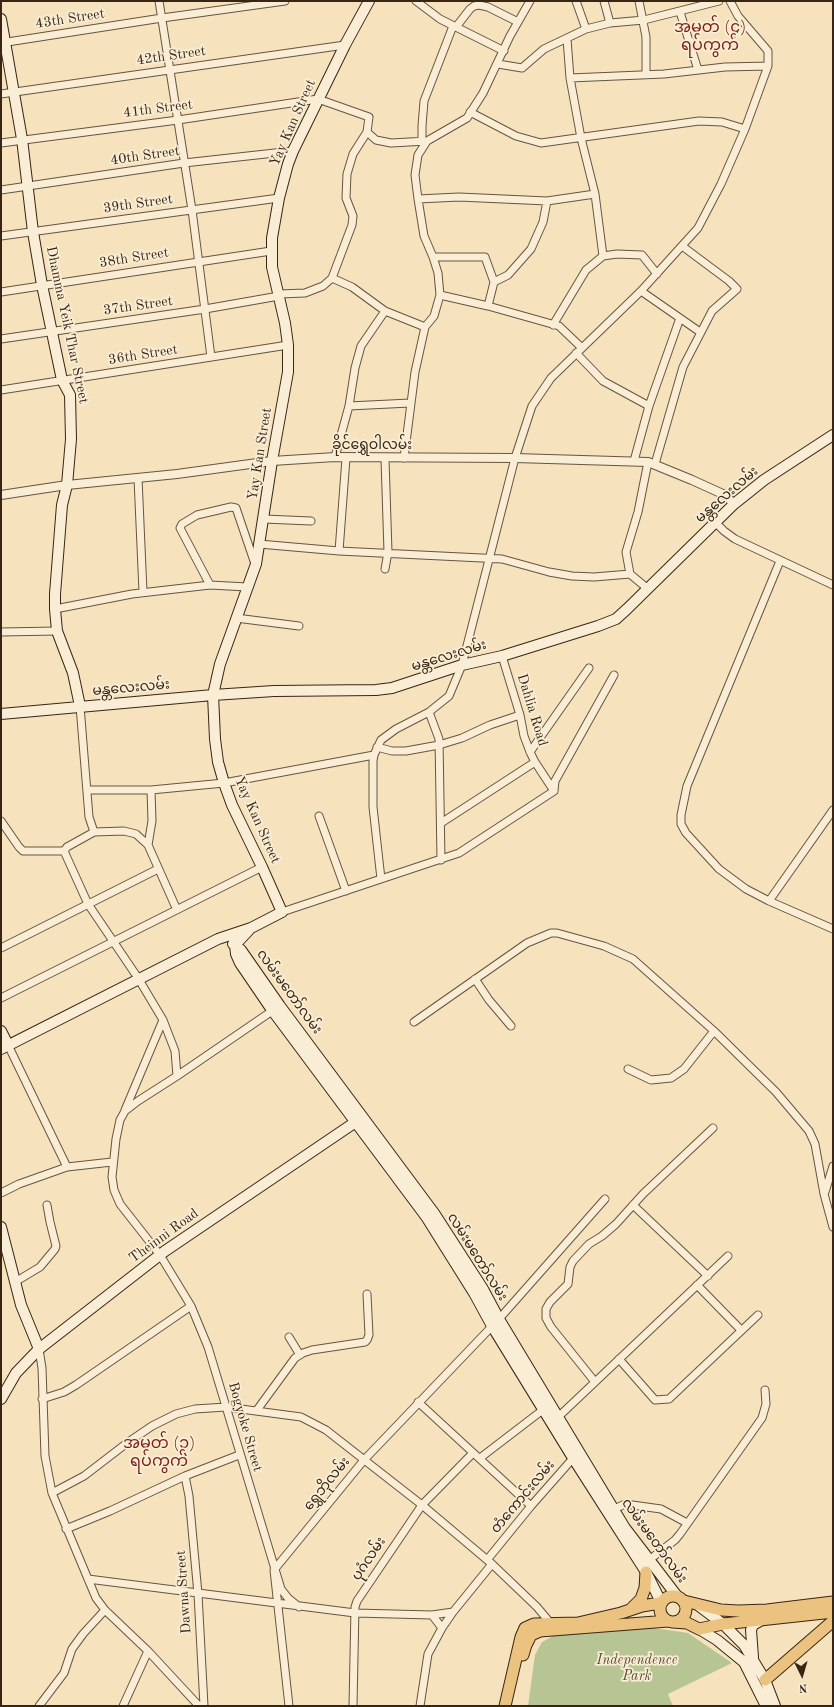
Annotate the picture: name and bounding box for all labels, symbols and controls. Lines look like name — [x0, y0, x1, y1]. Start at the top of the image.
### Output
street label: 43th Street — [34, 5, 106, 33]
district label: အမှတ် (၄) ရပ်ကွက် — [674, 18, 746, 56]
street label: 42th Street — [135, 43, 207, 69]
street label: Yay Kan Street — [266, 77, 320, 169]
street label: 41th Street — [122, 96, 194, 122]
street label: 40th Street — [109, 143, 181, 169]
street label: 39th Street — [102, 191, 174, 217]
street label: 38th Street — [98, 244, 170, 272]
street label: Dhamma Yeik Thar Street — [42, 245, 92, 405]
street label: 37th Street — [102, 293, 174, 319]
street label: 36th Street — [107, 341, 179, 369]
street label: Yay Kan Street — [244, 407, 276, 501]
street label: ခိုင်ရွှေဝါလမ်း — [332, 437, 412, 453]
street label: မန္တလေးလမ်း — [692, 463, 762, 527]
street label: မန္တလေးလမ်း — [409, 637, 489, 675]
street label: Dahlia Road — [513, 672, 551, 748]
street label: မန္တလေးလမ်း — [92, 676, 170, 700]
street label: Yay Kan Street — [230, 774, 284, 866]
street label: လမ်းမတော်လမ်း — [253, 946, 325, 1038]
street label: Theinni Road — [126, 1205, 202, 1267]
street label: လမ်းမတော်လမ်း — [443, 1210, 511, 1304]
street label: Bogyoke Street — [224, 1380, 266, 1474]
district label: အမှတ် (၃) ရပ်ကွက် — [123, 1434, 195, 1472]
street label: ရွှေဘိုလမ်း — [300, 1454, 354, 1514]
street label: တံကောင်းလမ်း — [487, 1457, 559, 1537]
street label: လမ်းမတော်လမ်း — [618, 1495, 690, 1587]
street label: ပုဂံလမ်း — [348, 1534, 390, 1584]
street label: Dawna Street — [173, 1550, 195, 1634]
park label: Independence Park — [597, 1652, 677, 1684]
north arrow — [782, 1655, 822, 1695]
text: N — [798, 1682, 808, 1693]

